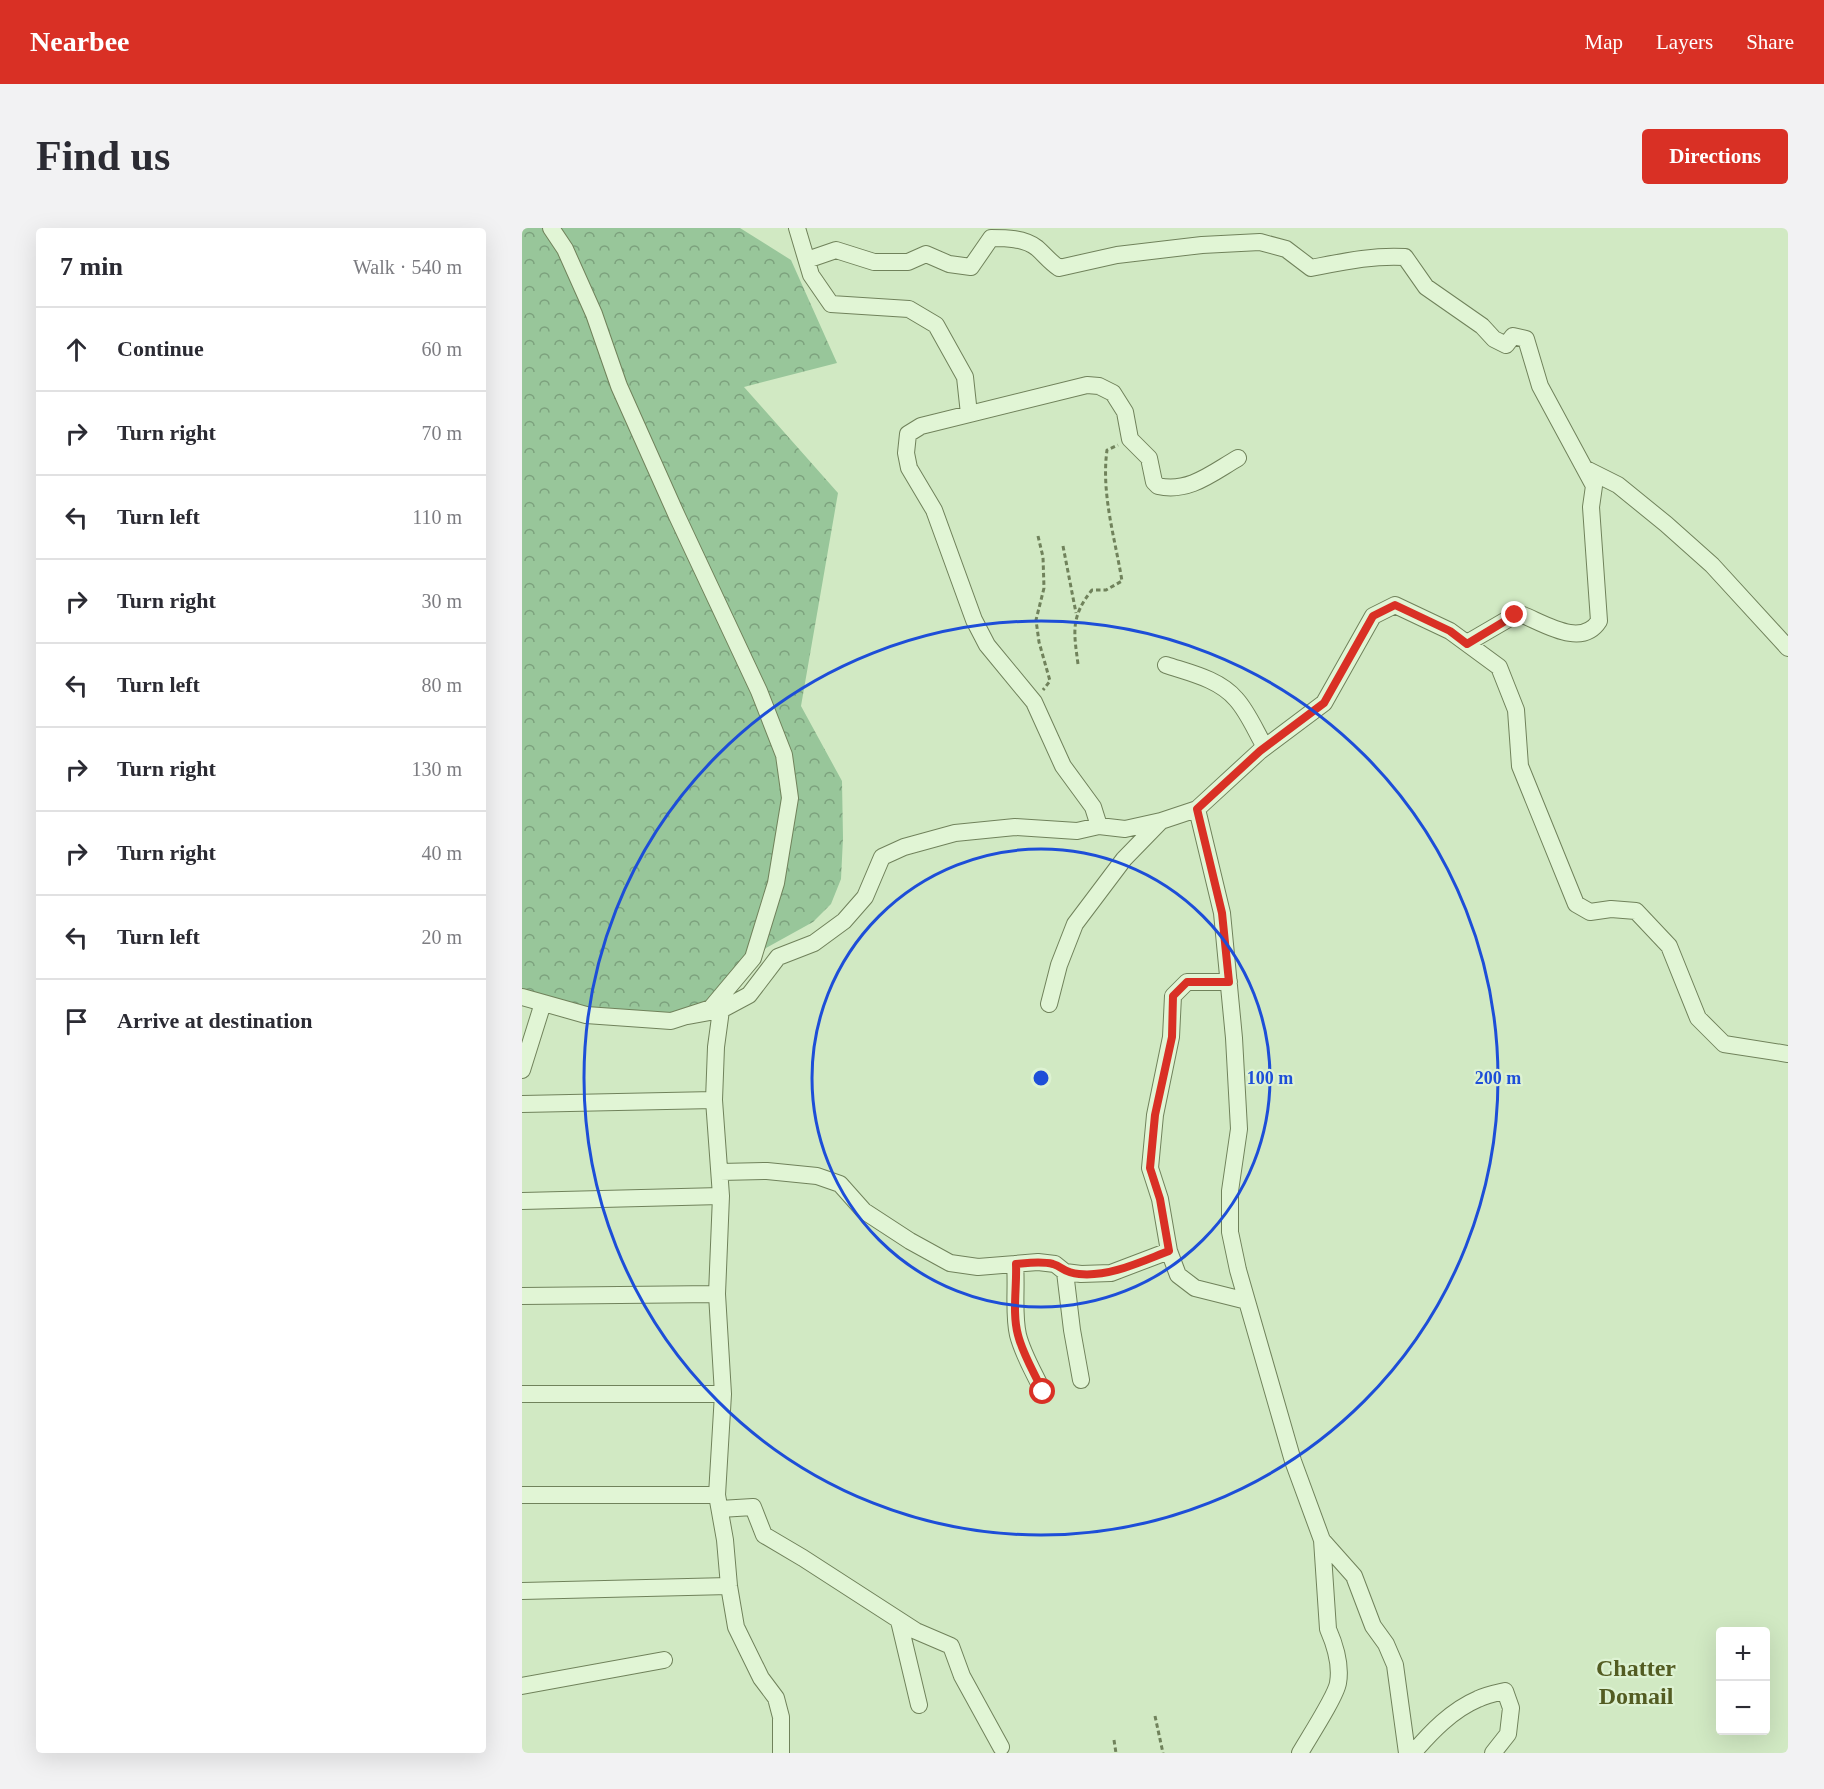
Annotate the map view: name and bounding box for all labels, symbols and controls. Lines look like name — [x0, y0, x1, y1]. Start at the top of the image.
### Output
text: Nearbee — [30, 26, 130, 57]
text: Map — [1585, 30, 1623, 54]
text: Layers — [1656, 30, 1713, 54]
text: Share — [1746, 30, 1794, 54]
button: Directions — [1642, 129, 1788, 184]
text: Find us — [36, 133, 170, 179]
text: 7 min — [60, 252, 123, 281]
text: Walk · 540 m — [353, 256, 462, 278]
icon: ahead — [60, 333, 93, 366]
text: Continue — [117, 336, 204, 361]
text: 60 m — [421, 338, 462, 360]
icon: right — [60, 417, 93, 450]
text: Turn right — [117, 420, 216, 445]
text: 70 m — [421, 422, 462, 444]
icon: left — [60, 501, 93, 534]
text: Turn left — [117, 504, 200, 529]
text: 110 m — [412, 506, 462, 528]
icon: right — [60, 585, 93, 618]
text: Turn right — [117, 588, 216, 613]
text: 30 m — [421, 590, 462, 612]
route end — [1501, 601, 1527, 627]
icon: left — [60, 669, 93, 702]
text: Turn left — [117, 672, 200, 697]
text: 80 m — [421, 674, 462, 696]
icon: right — [60, 753, 93, 786]
text: Turn right — [117, 756, 216, 781]
text: 130 m — [411, 758, 462, 780]
icon: right — [60, 837, 93, 870]
text: Turn right — [117, 840, 216, 865]
text: 40 m — [421, 842, 462, 864]
icon: left — [60, 921, 93, 954]
text: Turn left — [117, 924, 200, 949]
text: 20 m — [421, 926, 462, 948]
icon: arrive — [60, 1005, 93, 1038]
text: Arrive at destination — [117, 1008, 313, 1033]
centre of rings — [1031, 1068, 1051, 1088]
text: 100 m — [1247, 1068, 1293, 1088]
text: 200 m — [1475, 1068, 1521, 1088]
route start — [1029, 1378, 1055, 1404]
map controls — [1716, 1627, 1770, 1735]
button: + — [1716, 1627, 1770, 1681]
district label: Chatter Domail — [1596, 1655, 1676, 1709]
button: − — [1716, 1681, 1770, 1735]

